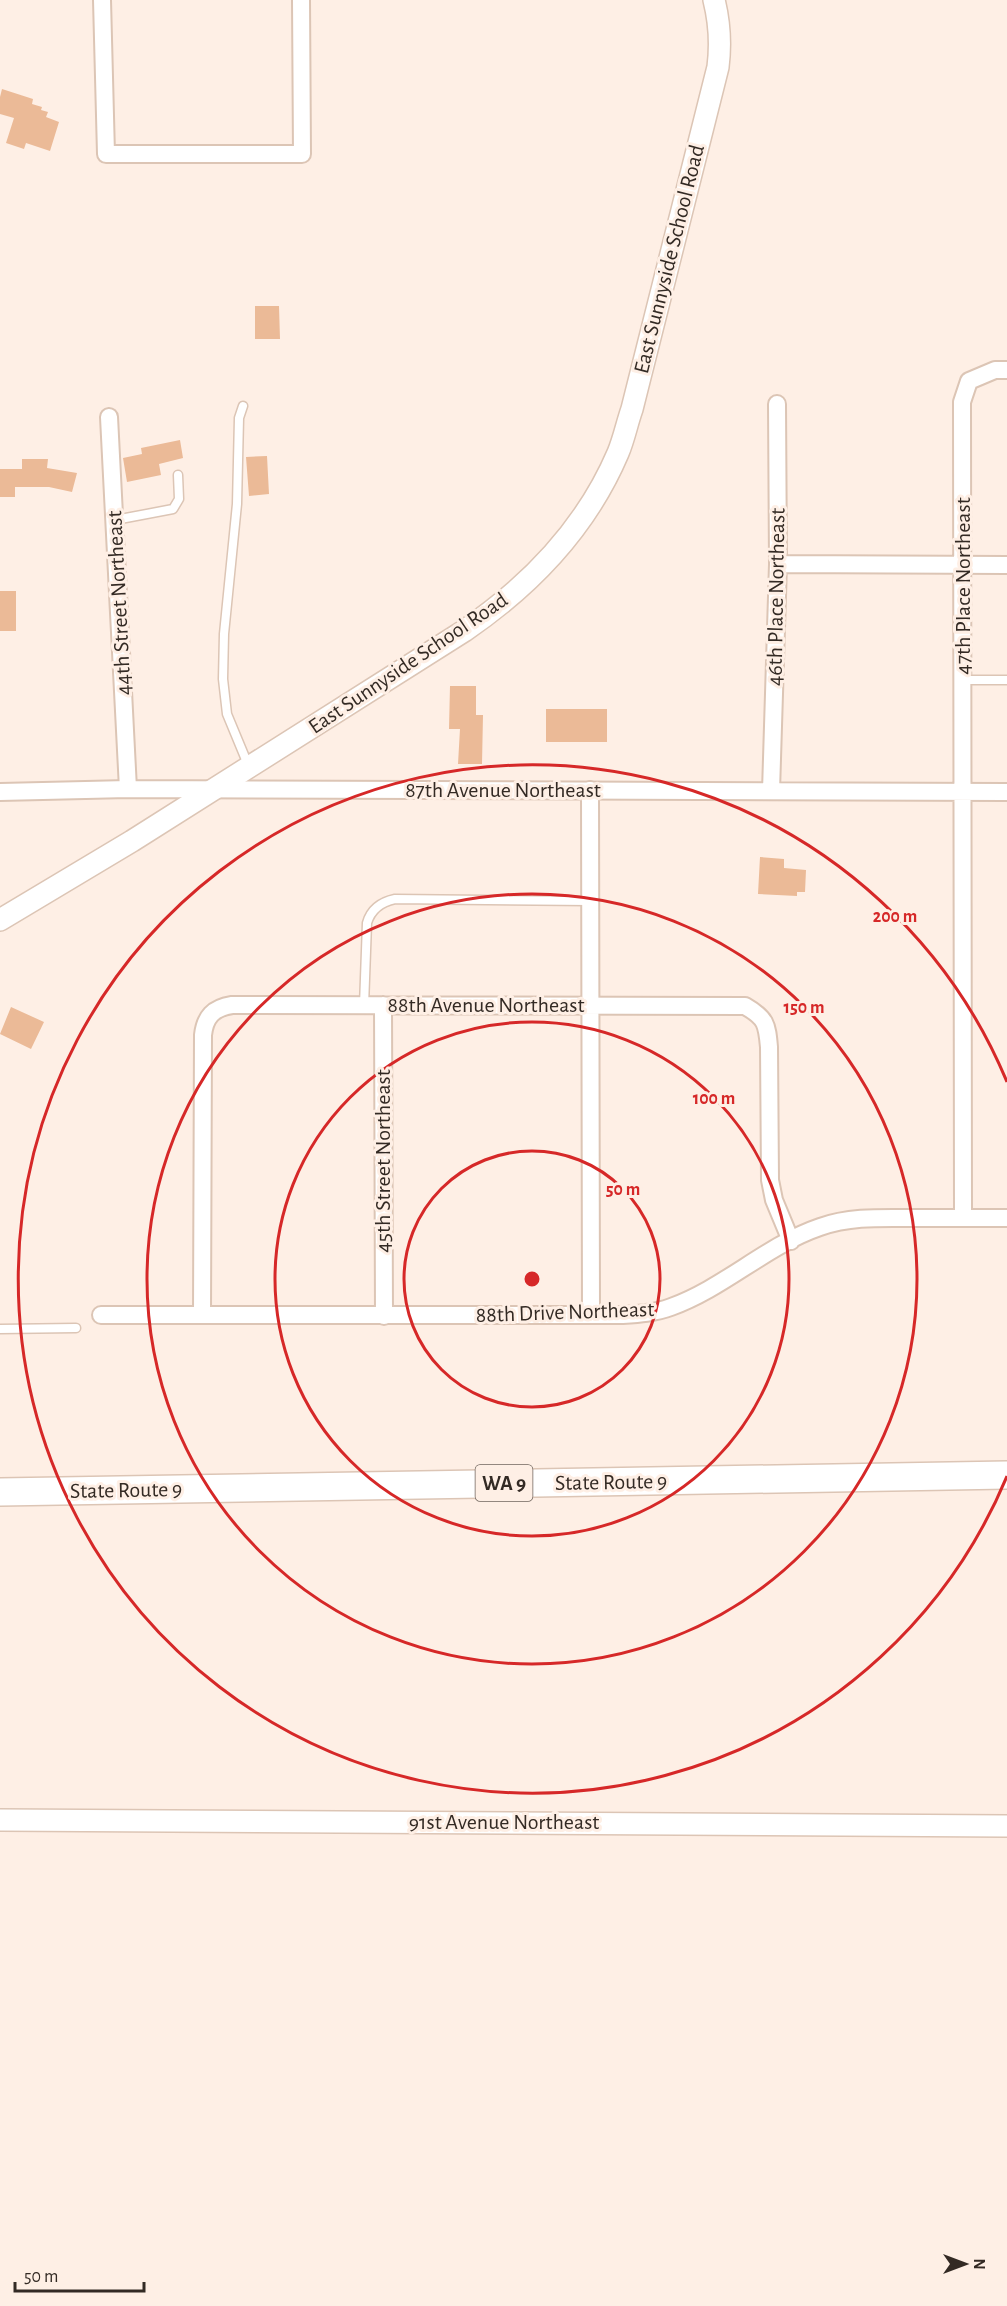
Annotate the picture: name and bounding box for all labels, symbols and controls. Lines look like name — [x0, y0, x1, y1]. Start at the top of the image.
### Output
street label: East Sunnyside School Road — [630, 142, 708, 376]
street label: 47th PIace Northeast — [952, 497, 974, 675]
street label: 46th Place Northeast — [763, 508, 789, 686]
street label: 44th Street Northeast — [103, 510, 135, 696]
street label: East Sunnyside School Road — [304, 588, 512, 738]
street label: 87th Avenue Northeast — [405, 779, 601, 801]
text: 200 m — [873, 908, 917, 926]
street label: 88th Avenue Northeast — [388, 994, 584, 1016]
text: 150 m — [784, 999, 824, 1017]
street label: 45th Street Northeast — [372, 1069, 394, 1253]
text: 100 m — [693, 1090, 735, 1108]
text: 50 m — [606, 1181, 640, 1199]
centre of rings — [522, 1269, 542, 1289]
street label: 88th Drive Northeast — [475, 1298, 655, 1326]
road number: WA 9 — [476, 1465, 532, 1501]
street label: State Route 9 — [555, 1470, 667, 1494]
street label: State Route 9 — [70, 1478, 182, 1502]
street label: 91st Avenue Northeast — [409, 1811, 599, 1833]
north arrow — [935, 2234, 995, 2294]
scale bar — [15, 2255, 144, 2293]
text: N — [971, 2258, 987, 2270]
text: 50 m — [24, 2268, 58, 2286]

